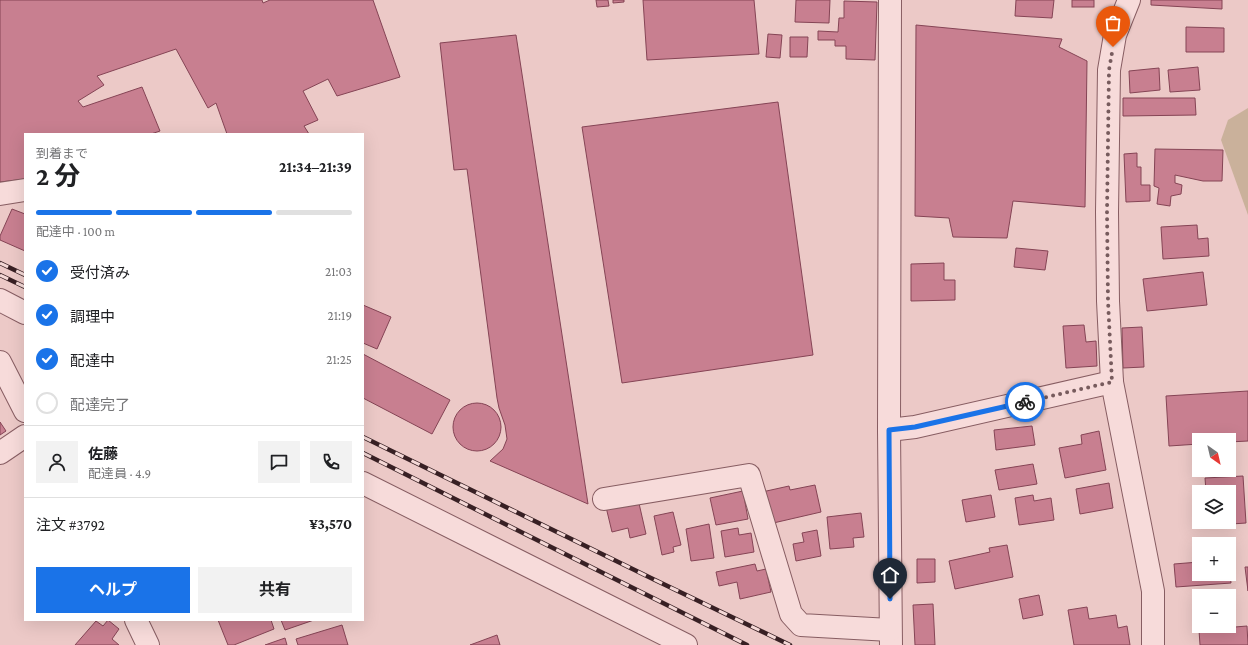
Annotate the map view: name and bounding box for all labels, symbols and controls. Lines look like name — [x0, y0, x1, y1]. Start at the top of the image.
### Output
pin — [1096, 6, 1130, 47]
icon: bag — [1102, 12, 1124, 34]
text: 到着まで — [36, 146, 88, 161]
text: 21:34–21:39 — [279, 159, 352, 175]
text: 2 分 — [36, 162, 80, 191]
text: 配達中 · 100 m — [36, 224, 115, 239]
icon: check — [36, 260, 58, 282]
text: 21:03 — [325, 264, 352, 279]
text: 受付済み — [70, 265, 130, 281]
icon: check — [36, 304, 58, 326]
text: 21:19 — [328, 308, 352, 323]
text: 調理中 — [70, 309, 115, 325]
icon: check — [36, 348, 58, 370]
text: 21:25 — [326, 352, 352, 367]
text: 配達中 — [70, 353, 115, 369]
courier — [1005, 382, 1045, 422]
icon: bike — [1014, 391, 1036, 413]
text: 配達完了 — [70, 397, 130, 413]
north arrow — [1192, 433, 1236, 477]
map controls — [1192, 433, 1236, 633]
button: person — [36, 441, 78, 483]
button: chat — [258, 441, 300, 483]
button: phone — [310, 441, 352, 483]
text: 佐藤 — [88, 446, 118, 462]
text: 配達員 · 4.9 — [88, 466, 151, 481]
button: layers — [1192, 485, 1236, 529]
text: ¥3,570 — [309, 516, 352, 532]
text: 注文 #3792 — [36, 517, 105, 533]
button: + — [1192, 537, 1236, 581]
pin — [873, 558, 907, 599]
icon: home — [879, 564, 901, 586]
button: ヘルプ — [36, 567, 190, 613]
button: 共有 — [198, 567, 352, 613]
button: − — [1192, 589, 1236, 633]

